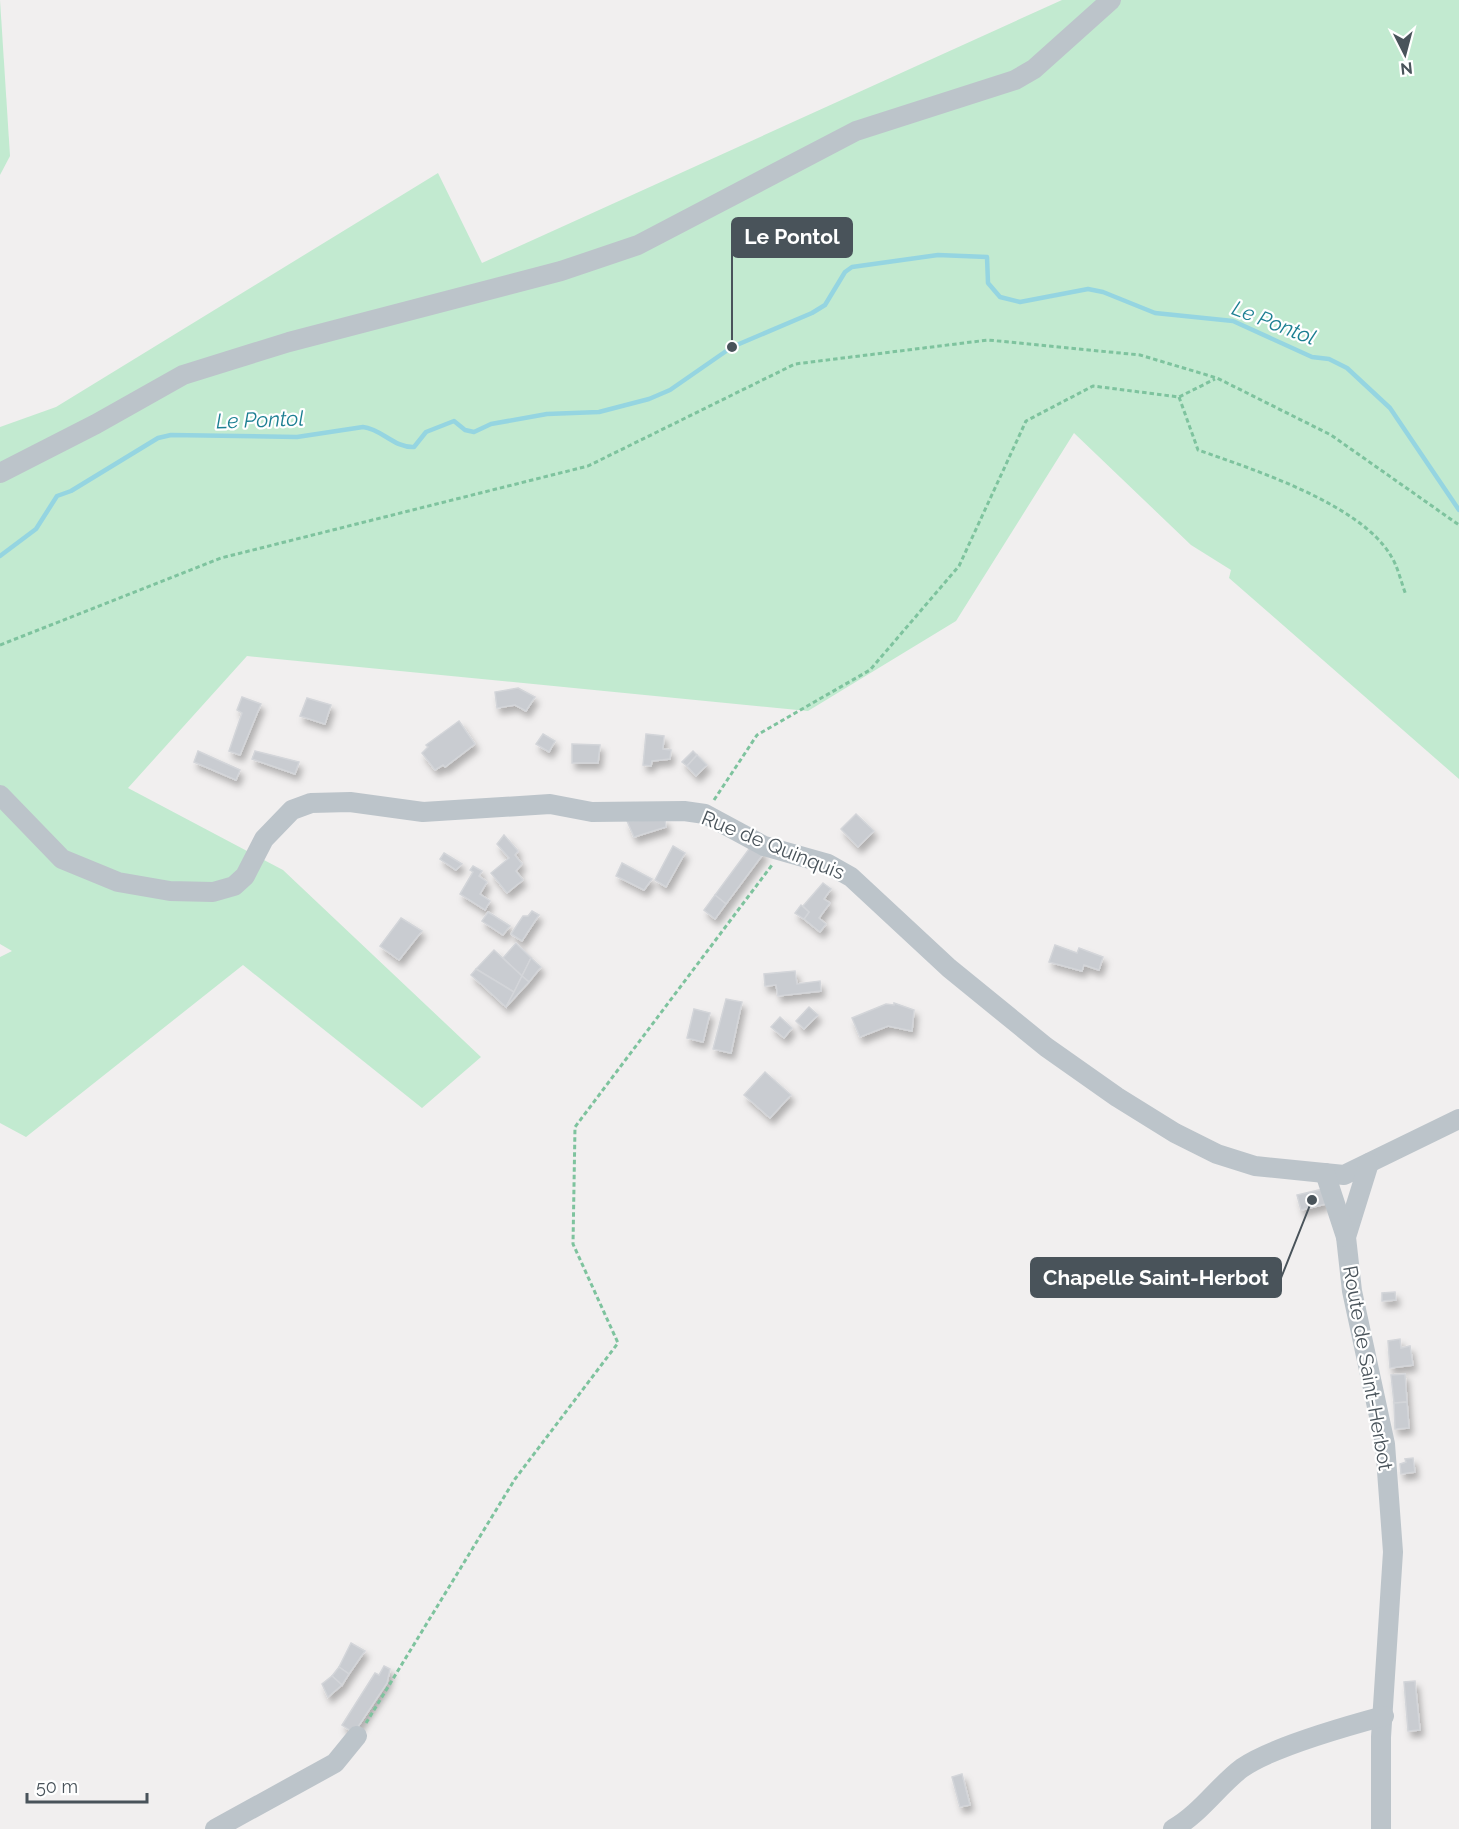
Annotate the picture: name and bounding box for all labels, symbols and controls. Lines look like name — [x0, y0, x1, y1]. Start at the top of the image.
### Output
north arrow — [1375, 24, 1435, 84]
text: N — [1399, 58, 1414, 79]
callout: Le Pontol — [732, 218, 852, 257]
text: Le Pontol — [744, 224, 840, 249]
water label: Le Pontol — [1229, 295, 1320, 350]
water label: Le Pontol — [216, 405, 304, 434]
street label: Rue de Quinquis — [698, 805, 848, 885]
callout: Chapelle Saint-Herbot — [1031, 1258, 1281, 1297]
street label: Route de Saint-Herbot — [1338, 1264, 1398, 1472]
text: Chapelle Saint-Herbot — [1043, 1265, 1269, 1290]
scale bar — [27, 1766, 147, 1804]
text: 50 m — [36, 1776, 78, 1797]

